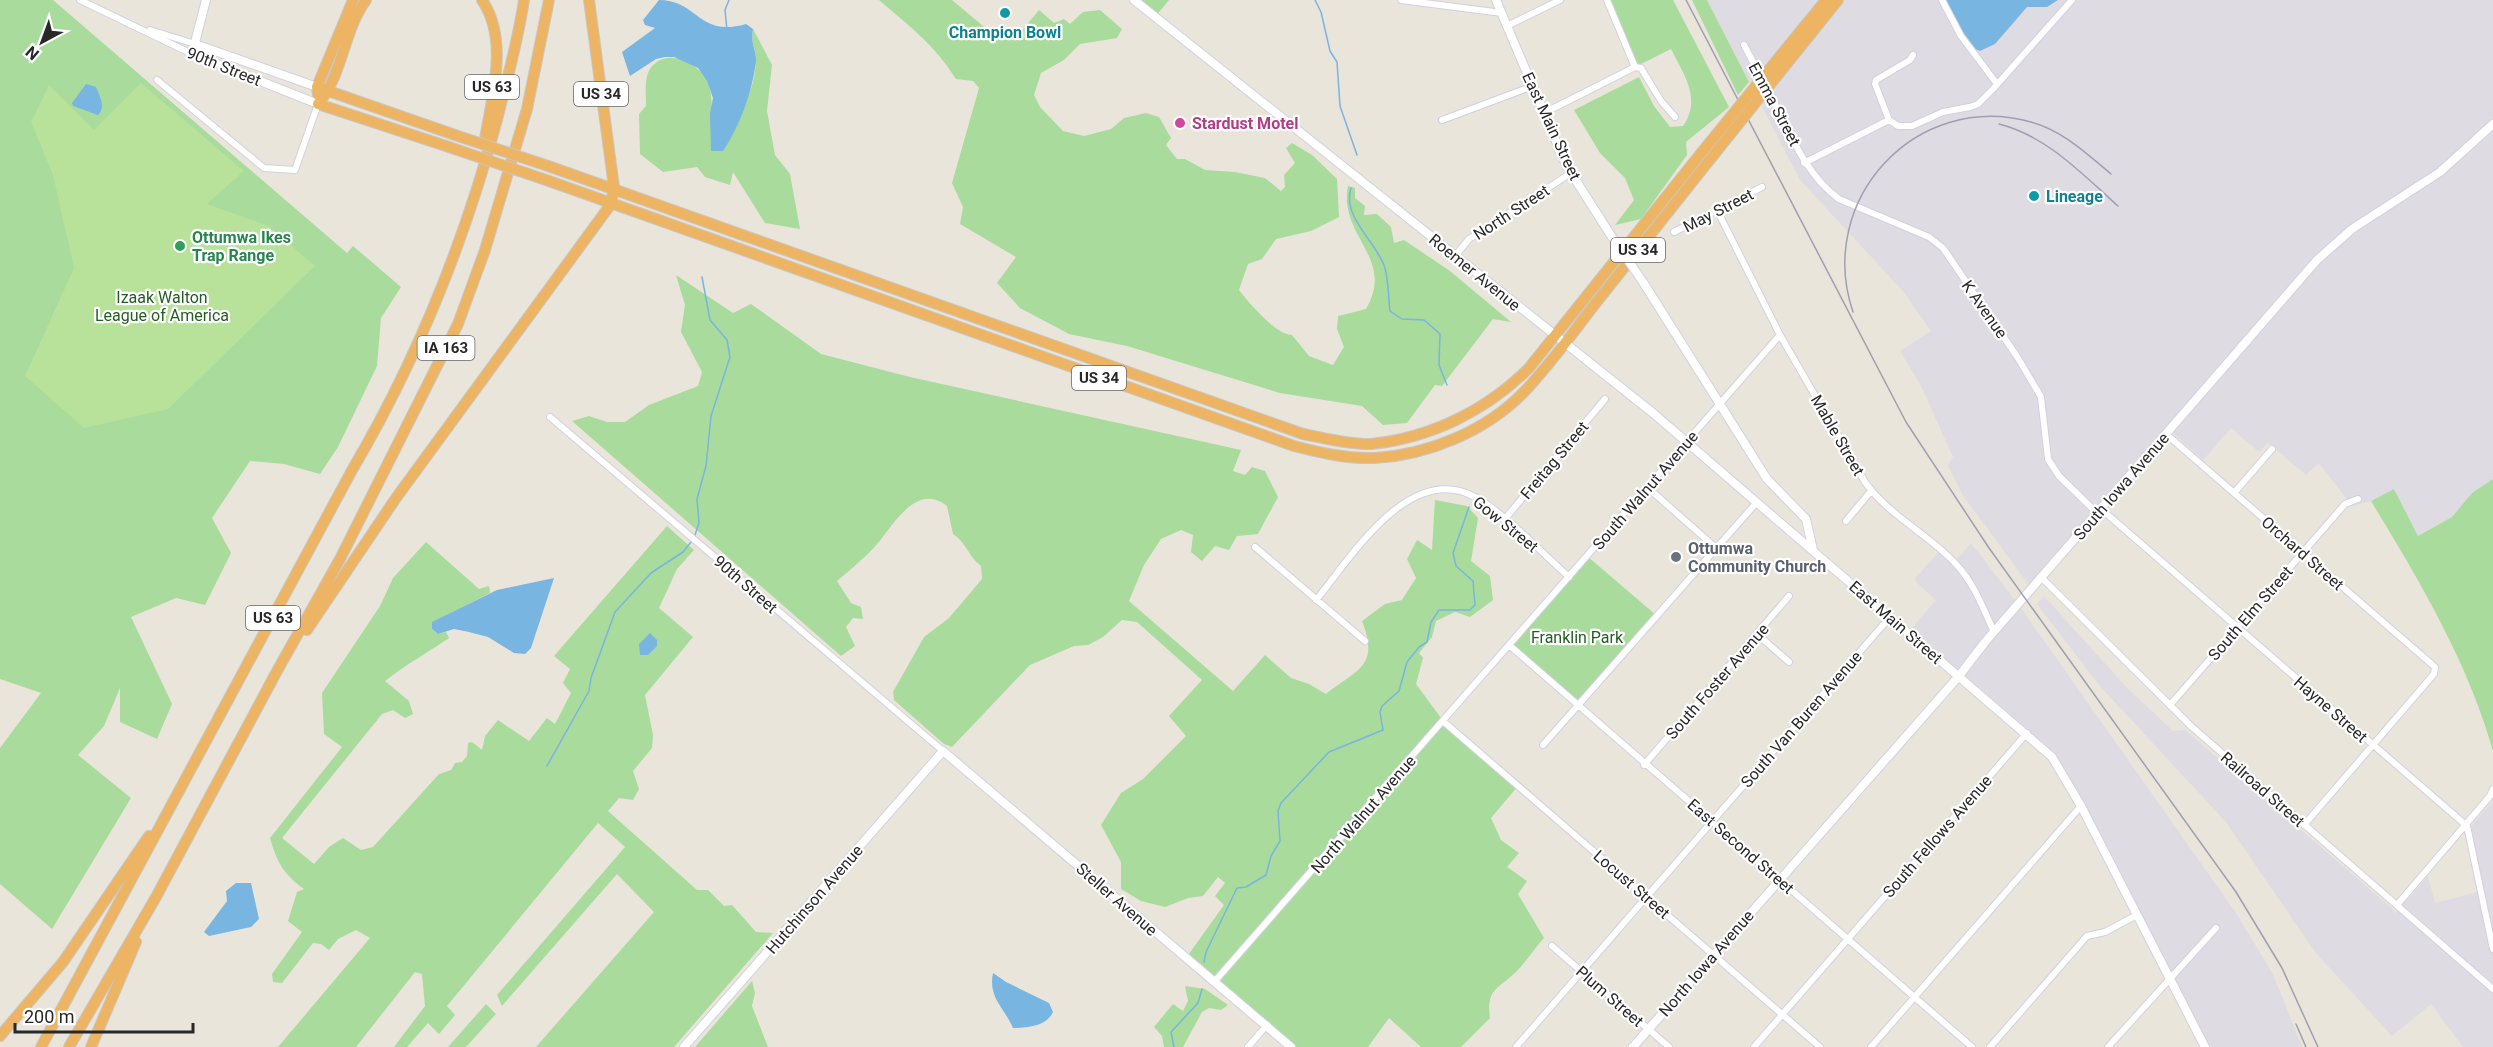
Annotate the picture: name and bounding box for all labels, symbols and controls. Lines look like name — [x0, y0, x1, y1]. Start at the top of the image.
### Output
marker: Champion Bowl — [998, 6, 1012, 20]
north arrow — [12, 12, 72, 72]
place label: Champion Bowl — [949, 23, 1061, 42]
text: N — [22, 42, 43, 64]
street label: 90th Street — [184, 43, 264, 90]
street label: Emma Street — [1745, 59, 1805, 149]
street label: East Main Street — [1518, 69, 1585, 183]
road number: US 63 — [465, 75, 519, 99]
road number: US 34 — [574, 82, 628, 106]
place label: Stardust Motel — [1192, 114, 1298, 133]
marker: Stardust Motel — [1173, 116, 1187, 130]
street label: North Street — [1470, 181, 1553, 244]
street label: May Street — [1680, 185, 1757, 236]
place label: Lineage — [2046, 187, 2103, 206]
marker: Lineage — [2027, 189, 2041, 203]
place label: Ottumwa Ikes Trap Range — [192, 228, 291, 265]
street label: Roemer Avenue — [1425, 230, 1524, 315]
road number: US 34 — [1611, 238, 1665, 262]
marker: Ottumwa Ikes Trap Range — [173, 239, 187, 253]
street label: K Avenue — [1958, 277, 2011, 342]
park label: Izaak Walton League of America — [95, 288, 229, 325]
road number: IA 163 — [418, 336, 474, 360]
road number: US 34 — [1072, 366, 1126, 390]
street label: Mable Street — [1807, 391, 1868, 479]
street label: Freitag Street — [1516, 418, 1592, 503]
street label: South Walnut Avenue — [1589, 427, 1702, 554]
street label: South Iowa Avenue — [2070, 429, 2173, 544]
street label: Gow Street — [1469, 492, 1542, 556]
street label: Orchard Street — [2258, 513, 2348, 594]
place label: Ottumwa Community Church — [1688, 539, 1826, 576]
marker: Ottumwa Community Church — [1669, 550, 1683, 564]
street label: 90th Street — [710, 552, 781, 617]
street label: South Elm Street — [2204, 562, 2296, 664]
street label: East Main Street — [1845, 577, 1946, 668]
road number: US 63 — [246, 606, 300, 630]
street label: South Foster Avenue — [1662, 620, 1773, 743]
park label: Franklin Park — [1531, 628, 1624, 647]
street label: South Van Buren Avenue — [1737, 647, 1866, 791]
street label: Hayne Street — [2290, 672, 2371, 746]
street label: Railroad Street — [2217, 748, 2308, 831]
street label: North Walnut Avenue — [1307, 751, 1420, 877]
street label: South Fellows Avenue — [1879, 771, 1996, 901]
street label: East Second Street — [1684, 795, 1798, 898]
street label: Hutchinson Avenue — [762, 841, 867, 958]
street label: Locust Street — [1590, 846, 1674, 923]
street label: Steller Avenue — [1072, 859, 1161, 940]
street label: North Iowa Avenue — [1655, 906, 1758, 1020]
street label: Plum Street — [1572, 962, 1647, 1031]
scale bar — [15, 996, 194, 1034]
text: 200 m — [24, 1006, 75, 1027]

